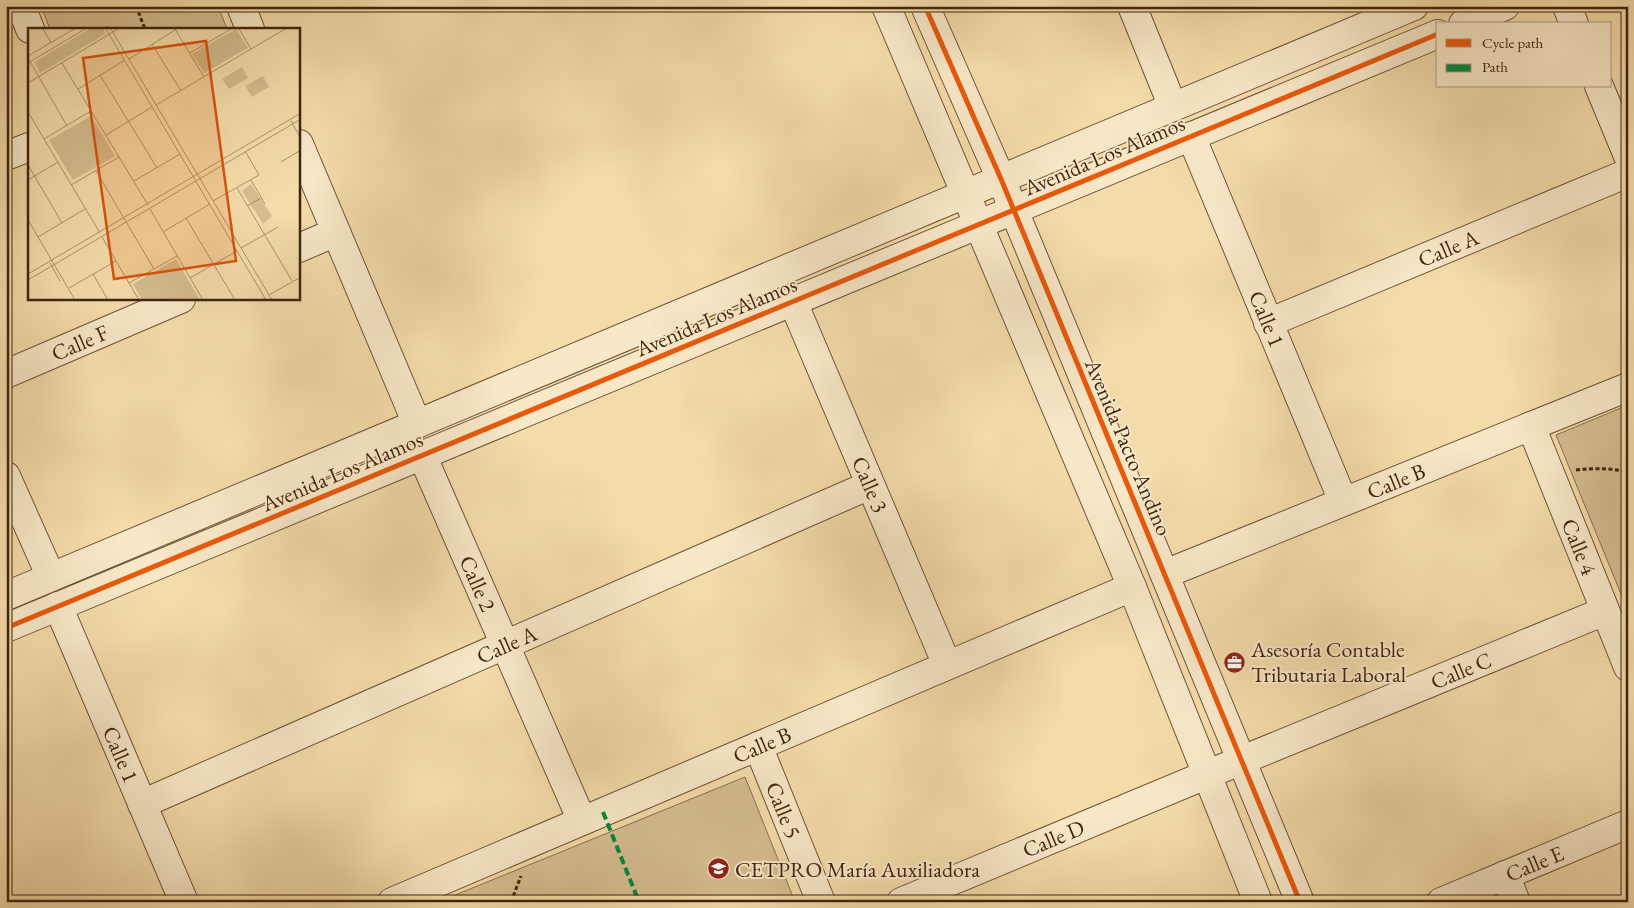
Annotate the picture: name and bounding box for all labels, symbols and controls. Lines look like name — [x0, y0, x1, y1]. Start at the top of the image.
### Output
legend — [1436, 22, 1612, 88]
inset map — [28, 28, 300, 300]
text: Cycle path — [1482, 33, 1544, 52]
text: Path — [1482, 57, 1508, 76]
street label: Avenida Los Alamos — [1018, 108, 1189, 203]
street label: Calle A — [1413, 223, 1484, 274]
street label: Avenida Los Alamos — [630, 269, 801, 364]
street label: Calle 1 — [1242, 286, 1291, 352]
street label: Calle F — [47, 318, 113, 368]
street label: Avenida Pacto Andino — [1078, 353, 1179, 540]
street label: Avenida Los Alamos — [256, 424, 427, 519]
street label: Calle 3 — [845, 452, 895, 517]
street label: Calle B — [1362, 456, 1430, 506]
street label: Calle 4 — [1555, 514, 1604, 580]
street label: Calle 2 — [453, 551, 503, 617]
street label: Calle A — [472, 618, 542, 671]
place label: Asesoría Contable Tributaria Laboral — [1250, 635, 1406, 689]
street label: Calle C — [1426, 645, 1496, 696]
office icon: Asesoría Contable Tributaria Laboral — [1223, 650, 1247, 674]
street label: Calle B — [728, 720, 796, 770]
street label: Calle 1 — [96, 722, 145, 787]
street label: Calle 5 — [759, 778, 808, 843]
street label: Calle D — [1018, 813, 1089, 864]
street label: Calle E — [1501, 839, 1568, 889]
place label: CETPRO María Auxiliadora — [735, 855, 980, 884]
school or university icon: CETPRO María Auxiliadora — [707, 857, 731, 881]

